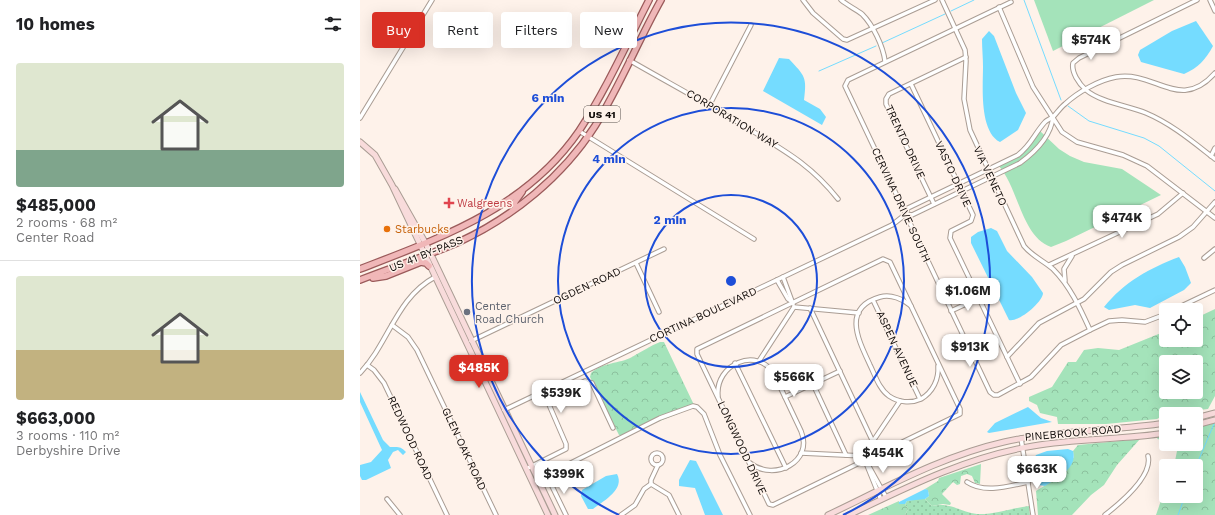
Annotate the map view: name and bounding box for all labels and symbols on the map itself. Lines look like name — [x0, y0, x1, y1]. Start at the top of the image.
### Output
pin: $574K — [1063, 27, 1119, 61]
street label: CORPORATION WAY — [684, 87, 781, 152]
text: 6 min — [531, 91, 565, 105]
street label: TRENTO DRIVE — [882, 103, 928, 181]
road number: US 41 — [584, 106, 620, 122]
street label: VASTO DRIVE — [932, 139, 974, 209]
street label: VIA VENETO — [970, 144, 1010, 208]
street label: CERVINA DRIVE SOUTH — [869, 146, 933, 264]
text: 4 min — [592, 152, 626, 166]
place label: Walgreens — [457, 197, 512, 210]
marker: Walgreens — [444, 198, 454, 208]
pin: $474K — [1094, 205, 1150, 239]
text: 2 min — [654, 213, 686, 227]
place label: Starbucks — [395, 223, 449, 236]
marker: Starbucks — [382, 224, 392, 234]
street label: US 41 BY-PASS — [387, 233, 465, 275]
street label: OGDEN ROAD — [551, 265, 623, 307]
centre of rings — [724, 274, 738, 288]
pin: $1.06M — [935, 278, 1001, 312]
street label: CORTINA BOULEVARD — [647, 284, 759, 346]
place label: Center Road Church — [475, 300, 544, 326]
marker: Center Road Church — [462, 307, 472, 317]
street label: ASPEN AVENUE — [874, 309, 920, 389]
pin: $913K — [942, 334, 998, 368]
pin: $485K — [451, 355, 507, 389]
pin: $566K — [766, 364, 822, 398]
pin: $539K — [533, 380, 589, 414]
street label: REDWOOD ROAD — [385, 394, 435, 482]
street label: LONGWOOD DRIVE — [715, 399, 769, 497]
street label: GLEN OAK ROAD — [439, 406, 489, 493]
street label: PINEBROOK ROAD — [1024, 422, 1122, 444]
pin: $454K — [855, 440, 911, 474]
pin: $663K — [1009, 456, 1065, 490]
pin: $399K — [536, 461, 592, 495]

